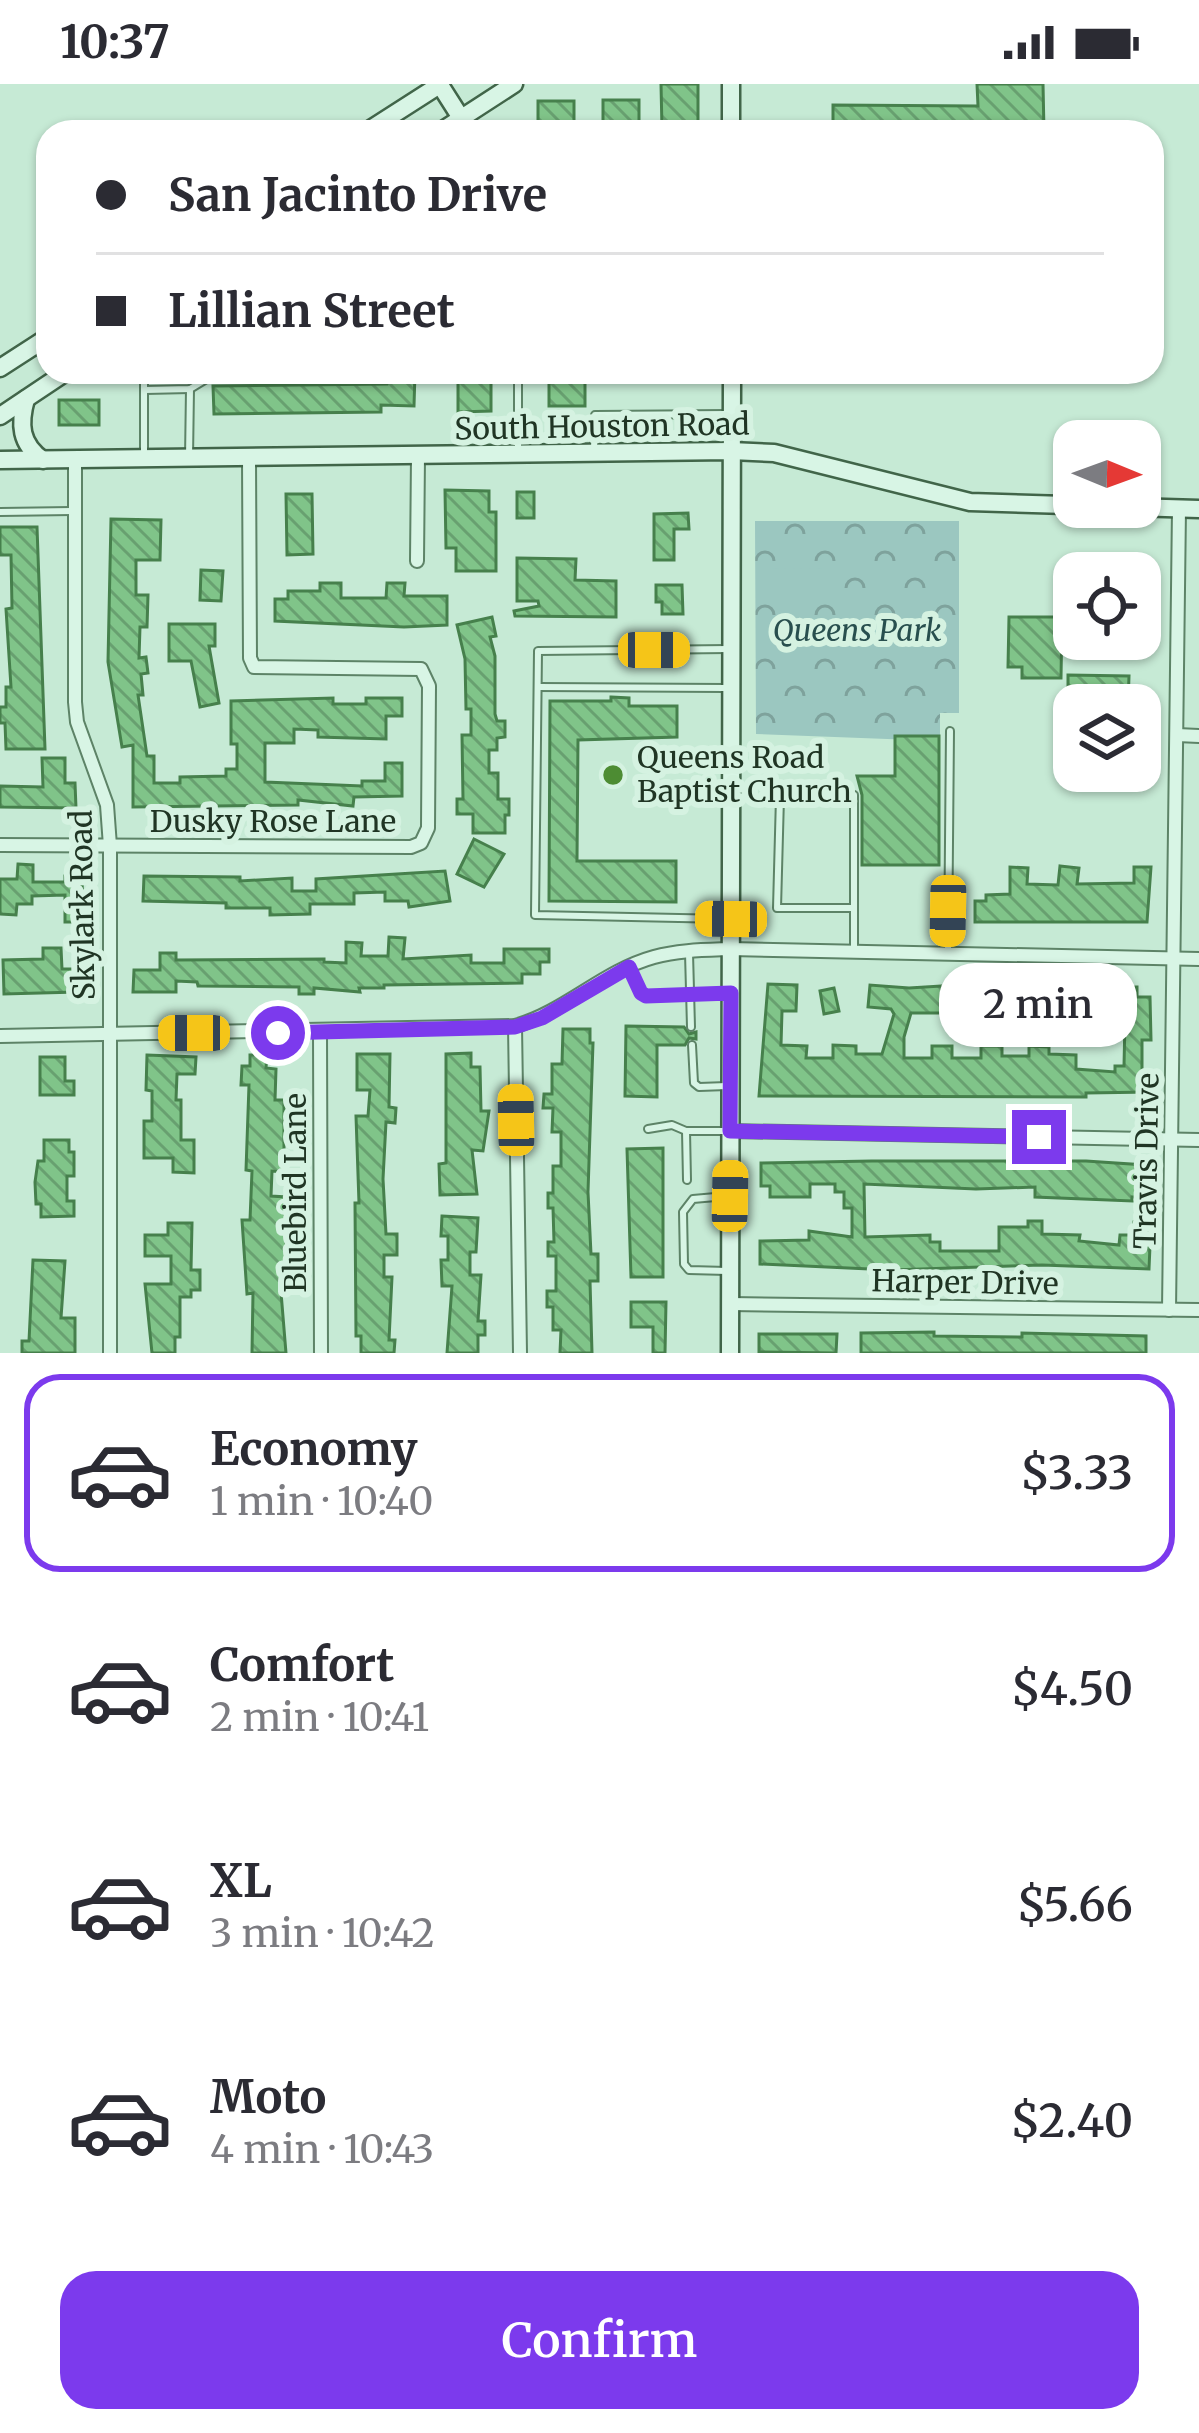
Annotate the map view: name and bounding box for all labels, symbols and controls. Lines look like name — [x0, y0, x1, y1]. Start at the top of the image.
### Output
text: 10:37 — [60, 14, 170, 70]
text: San Jacinto Drive — [168, 167, 547, 223]
text: Lillian Street — [168, 283, 455, 339]
street label: South Houston Road — [454, 404, 750, 448]
north arrow — [1053, 420, 1161, 528]
map controls — [1053, 420, 1161, 792]
button: locate — [1053, 552, 1161, 660]
park label: Queens Park — [773, 611, 942, 649]
car — [618, 632, 690, 668]
button: layers — [1053, 684, 1161, 792]
place label: Queens Road Baptist Church — [637, 738, 852, 810]
marker: Queens Road Baptist Church — [600, 762, 626, 788]
street label: Dusky Rose Lane — [150, 802, 396, 840]
street label: Skylark Road — [61, 809, 103, 1001]
car — [929, 875, 967, 947]
car — [695, 900, 767, 938]
callout: 2 min — [940, 963, 1138, 1047]
text: 2 min — [983, 980, 1093, 1029]
route start — [251, 1006, 305, 1060]
car — [158, 1015, 230, 1051]
street label: Travis Drive — [1125, 1073, 1167, 1249]
car — [497, 1084, 535, 1156]
street label: Bluebird Lane — [276, 1093, 314, 1293]
route end — [1012, 1110, 1066, 1164]
car — [711, 1160, 749, 1232]
street label: Harper Drive — [871, 1261, 1059, 1303]
icon: car — [66, 1419, 174, 1527]
text: Economy — [210, 1421, 418, 1477]
text: $3.33 — [1020, 1445, 1133, 1501]
text: 1 min · 10:40 — [210, 1477, 434, 1526]
icon: car — [66, 1635, 174, 1743]
text: Comfort — [210, 1637, 394, 1693]
text: $4.50 — [1011, 1661, 1133, 1717]
text: 2 min · 10:41 — [210, 1693, 429, 1742]
icon: car — [66, 1851, 174, 1959]
text: XL — [210, 1853, 272, 1909]
text: $5.66 — [1016, 1877, 1133, 1933]
text: 3 min · 10:42 — [210, 1909, 435, 1958]
icon: car — [66, 2067, 174, 2175]
text: Moto — [210, 2069, 326, 2125]
text: $2.40 — [1010, 2093, 1133, 2149]
text: 4 min · 10:43 — [210, 2125, 434, 2174]
button: Confirm — [60, 2271, 1139, 2409]

